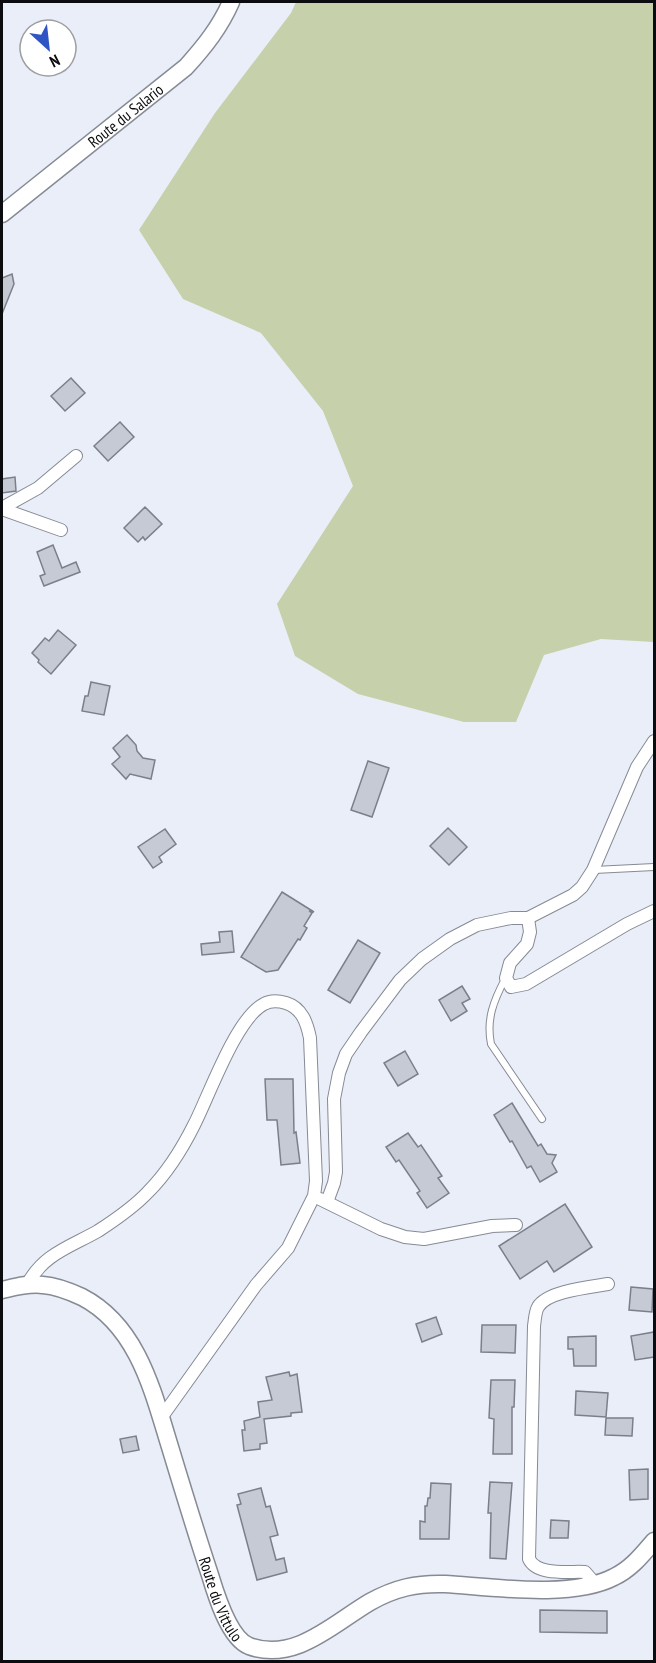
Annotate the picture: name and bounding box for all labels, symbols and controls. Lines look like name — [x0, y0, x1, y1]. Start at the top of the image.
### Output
north arrow — [18, 18, 78, 78]
text: N — [46, 50, 63, 72]
street label: Route du Salario — [84, 79, 167, 152]
street label: Route du Vittulo — [195, 1554, 247, 1646]

